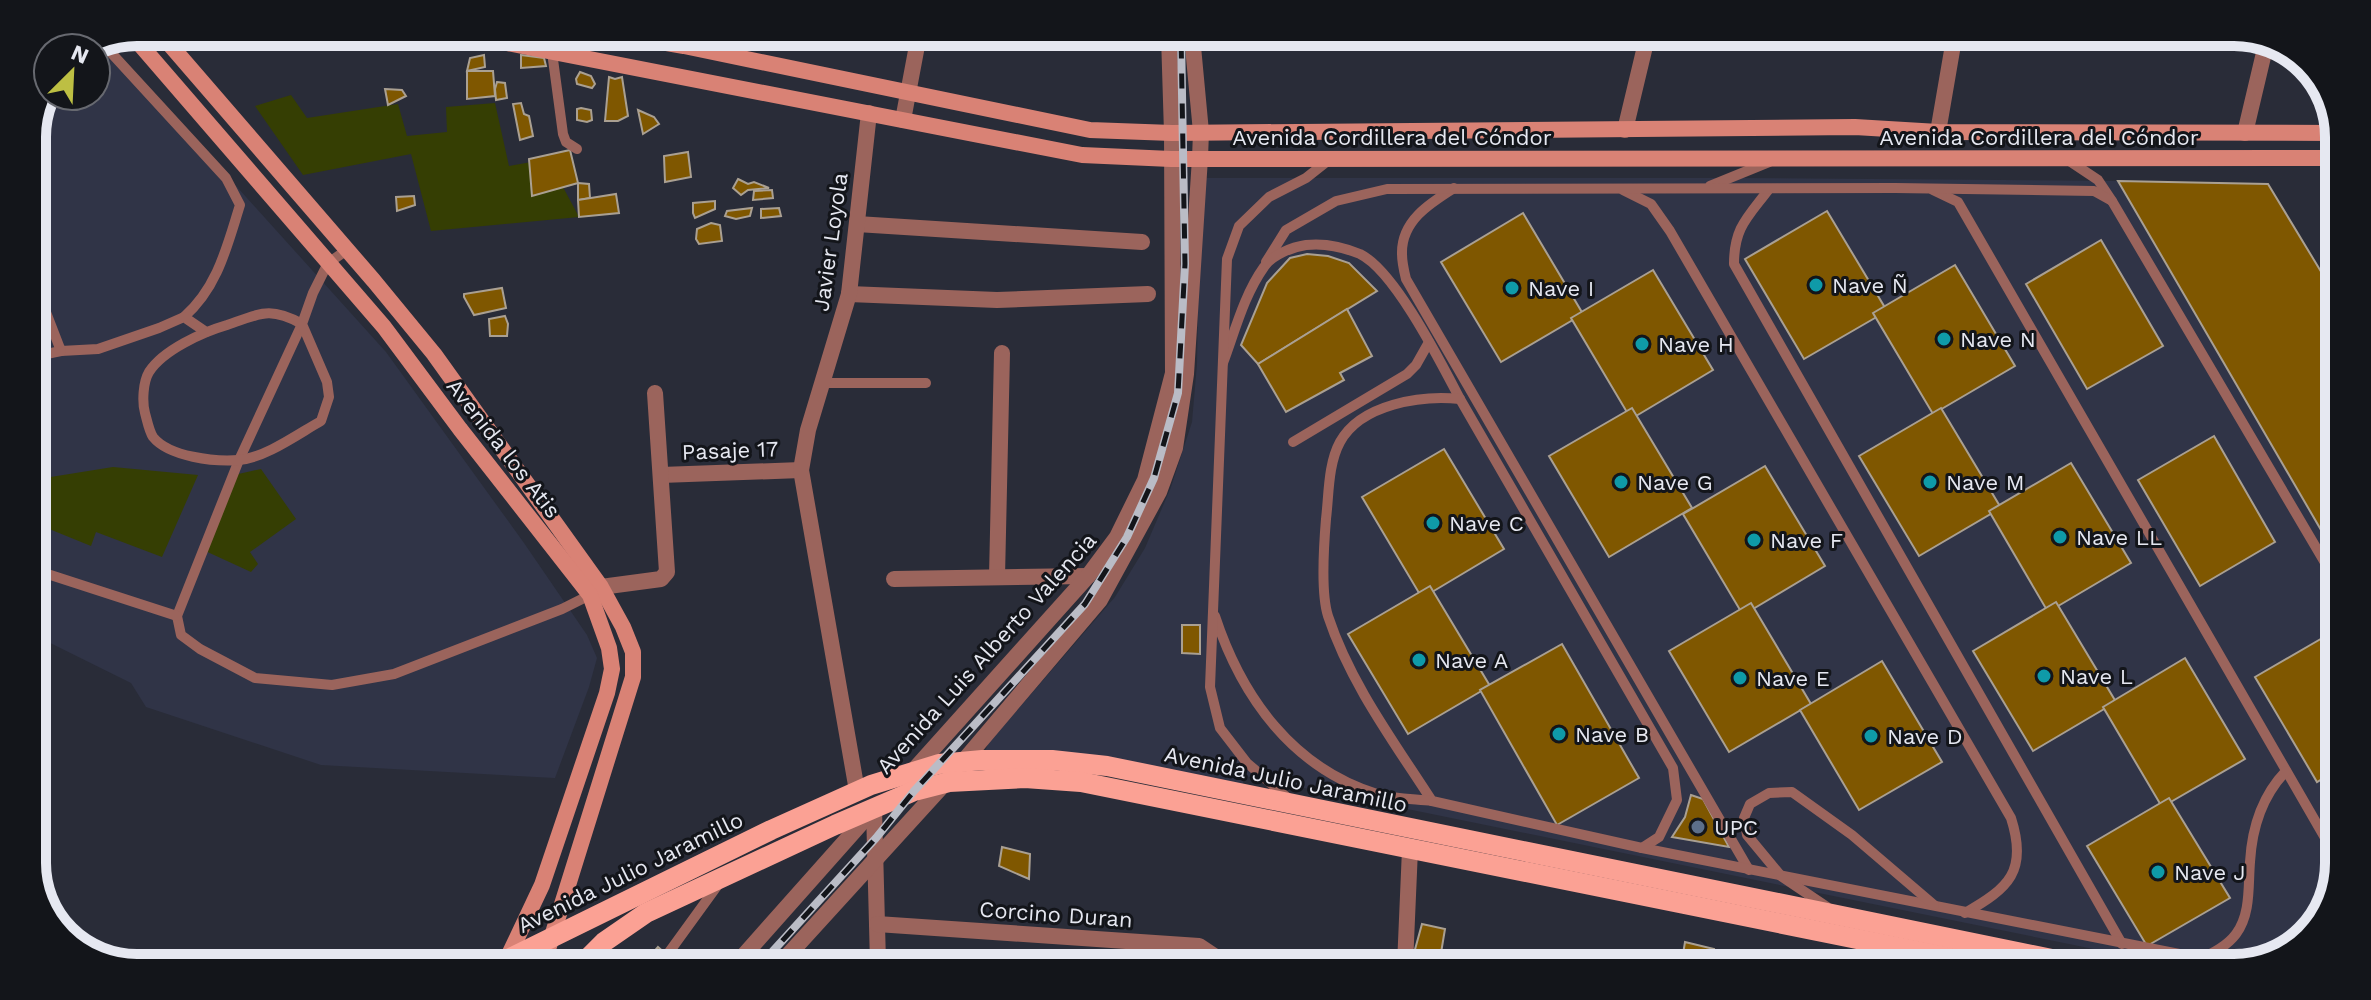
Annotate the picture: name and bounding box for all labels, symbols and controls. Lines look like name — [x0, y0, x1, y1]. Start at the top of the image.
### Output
north arrow — [32, 32, 112, 112]
text: N — [67, 39, 92, 69]
street label: Avenida Cordillera del Cóndor — [1232, 125, 1552, 150]
street label: Avenida Cordillera del Cóndor — [1879, 125, 2199, 150]
street label: Javier Loyola — [808, 171, 853, 313]
place label: Nave Ñ — [1832, 273, 1908, 298]
place label: Nave I — [1528, 276, 1594, 301]
marker: Nave Ñ — [1807, 276, 1825, 294]
marker: Nave I — [1503, 279, 1521, 297]
place label: Nave N — [1960, 327, 2036, 352]
marker: Nave N — [1935, 330, 1953, 348]
place label: Nave H — [1658, 332, 1734, 357]
marker: Nave H — [1633, 335, 1651, 353]
street label: Avenida los Atis — [442, 374, 566, 523]
street label: Pasaje 17 — [681, 436, 779, 465]
place label: Nave G — [1637, 470, 1713, 495]
place label: Nave M — [1946, 470, 2025, 495]
marker: Nave G — [1612, 473, 1630, 491]
marker: Nave M — [1921, 473, 1939, 491]
place label: Nave C — [1449, 511, 1524, 536]
marker: Nave C — [1424, 514, 1442, 532]
place label: Nave LL — [2076, 525, 2162, 550]
street label: Avenida Luis Alberto Valencia — [872, 528, 1101, 779]
place label: Nave F — [1770, 528, 1843, 553]
marker: Nave LL — [2051, 528, 2069, 546]
marker: Nave F — [1745, 531, 1763, 549]
place label: Nave A — [1435, 648, 1508, 673]
marker: Nave A — [1410, 651, 1428, 669]
place label: Nave L — [2060, 664, 2133, 689]
place label: Nave E — [1756, 666, 1830, 691]
marker: Nave L — [2035, 667, 2053, 685]
marker: Nave E — [1731, 669, 1749, 687]
place label: Nave B — [1575, 722, 1649, 747]
place label: Nave D — [1887, 724, 1963, 749]
marker: Nave B — [1550, 725, 1568, 743]
marker: Nave D — [1862, 727, 1880, 745]
street label: Avenida Julio Jaramillo — [1162, 742, 1410, 817]
street label: Avenida Julio Jaramillo — [513, 807, 747, 938]
place label: UPC — [1714, 815, 1758, 840]
marker: UPC — [1689, 818, 1707, 836]
place label: Nave J — [2174, 860, 2246, 885]
marker: Nave J — [2149, 863, 2167, 881]
street label: Corcino Duran — [978, 897, 1133, 932]

